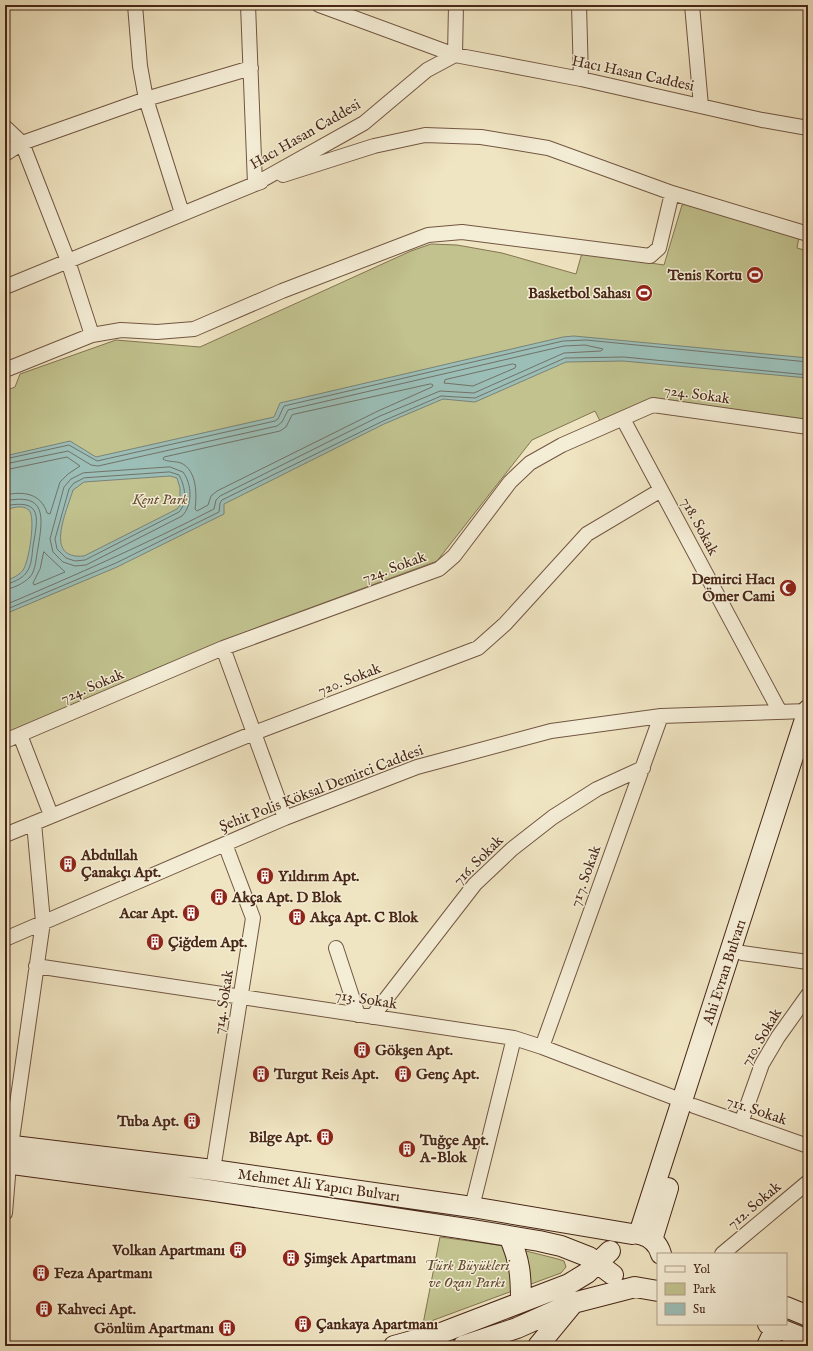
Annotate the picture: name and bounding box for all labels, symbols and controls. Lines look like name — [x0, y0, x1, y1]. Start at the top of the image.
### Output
street label: Hacı Hasan Caddesi — [570, 51, 696, 96]
street label: Hacı Hasan Caddesi — [246, 95, 364, 174]
sports icon: Tenis Kortu — [745, 265, 765, 285]
place label: Tenis Kortu — [667, 266, 742, 285]
sports icon: Basketbol Sahası — [634, 283, 654, 303]
place label: Basketbol Sahası — [528, 284, 631, 303]
street label: 724. Sokak — [663, 380, 732, 409]
park label: Kent Park — [131, 490, 188, 509]
street label: 718. Sokak — [676, 494, 723, 559]
street label: 724. Sokak — [360, 547, 430, 588]
place label: Demirci Hacı Ömer Cami — [691, 570, 775, 606]
mosque icon: Demirci Hacı Ömer Cami — [778, 578, 798, 598]
street label: 720. Sokak — [315, 658, 384, 700]
street label: 724. Sokak — [58, 664, 127, 708]
street label: Şehit Polis Köksal Demirci Caddesi — [216, 741, 426, 836]
street label: 716. Sokak — [449, 830, 508, 890]
street label: 717. Sokak — [566, 842, 606, 910]
place label: Abdullah Çanakçı Apt. — [80, 846, 161, 882]
building icon: Abdullah Çanakçı Apt. — [58, 854, 78, 874]
building icon: Yıldırım Apt. — [255, 866, 275, 886]
place label: Yıldırım Apt. — [278, 867, 359, 886]
building icon: Akça Apt. D Blok — [209, 887, 229, 907]
place label: Akça Apt. D Blok — [231, 888, 342, 907]
building icon: Acar Apt. — [181, 903, 201, 923]
place label: Acar Apt. — [119, 904, 178, 923]
building icon: Akça Apt. C Blok — [287, 907, 307, 927]
place label: Akça Apt. C Blok — [309, 908, 419, 927]
street label: Ahi Evran Bulvarı — [698, 917, 750, 1028]
building icon: Çiğdem Apt. — [145, 932, 165, 952]
place label: Çiğdem Apt. — [168, 933, 247, 952]
street label: 714. Sokak — [209, 968, 238, 1036]
street label: 713. Sokak — [333, 985, 399, 1014]
street label: 710. Sokak — [737, 1004, 787, 1070]
building icon: Gökşen Apt. — [352, 1040, 372, 1060]
place label: Gökşen Apt. — [375, 1041, 453, 1060]
building icon: Turgut Reis Apt. — [251, 1064, 271, 1084]
building icon: Genç Apt. — [393, 1064, 413, 1084]
place label: Turgut Reis Apt. — [273, 1065, 379, 1084]
place label: Genç Apt. — [416, 1065, 479, 1084]
street label: 711. Sokak — [724, 1091, 791, 1130]
building icon: Tuba Apt. — [182, 1111, 202, 1131]
place label: Tuba Apt. — [116, 1112, 179, 1131]
building icon: Bilge Apt. — [315, 1127, 335, 1147]
place label: Bilge Apt. — [249, 1128, 312, 1147]
place label: Tuğçe Apt. A-Blok — [419, 1131, 489, 1167]
building icon: Tuğçe Apt. A-Blok — [397, 1139, 417, 1159]
street label: Mehmet Ali Yapıcı Bulvarı — [237, 1165, 401, 1206]
street label: 712. Sokak — [724, 1177, 786, 1233]
building icon: Volkan Apartmanı — [228, 1240, 248, 1260]
place label: Volkan Apartmanı — [112, 1241, 225, 1260]
building icon: Şimşek Apartmanı — [281, 1248, 301, 1268]
place label: Şimşek Apartmanı — [304, 1249, 416, 1268]
legend — [657, 1253, 787, 1325]
park label: Türk Büyükleri ve Ozan Parkı — [425, 1256, 511, 1292]
text: Yol — [693, 1262, 711, 1277]
building icon: Feza Apartmanı — [31, 1263, 51, 1283]
place label: Feza Apartmanı — [54, 1264, 152, 1283]
text: Park — [693, 1282, 716, 1297]
building icon: Kahveci Apt. — [34, 1299, 54, 1319]
place label: Kahveci Apt. — [57, 1300, 136, 1319]
text: Su — [693, 1302, 705, 1317]
building icon: Çankaya Apartmanı — [293, 1314, 313, 1334]
place label: Çankaya Apartmanı — [316, 1315, 438, 1334]
building icon: Gönlüm Apartmanı — [217, 1318, 237, 1338]
place label: Gönlüm Apartmanı — [94, 1319, 214, 1338]

